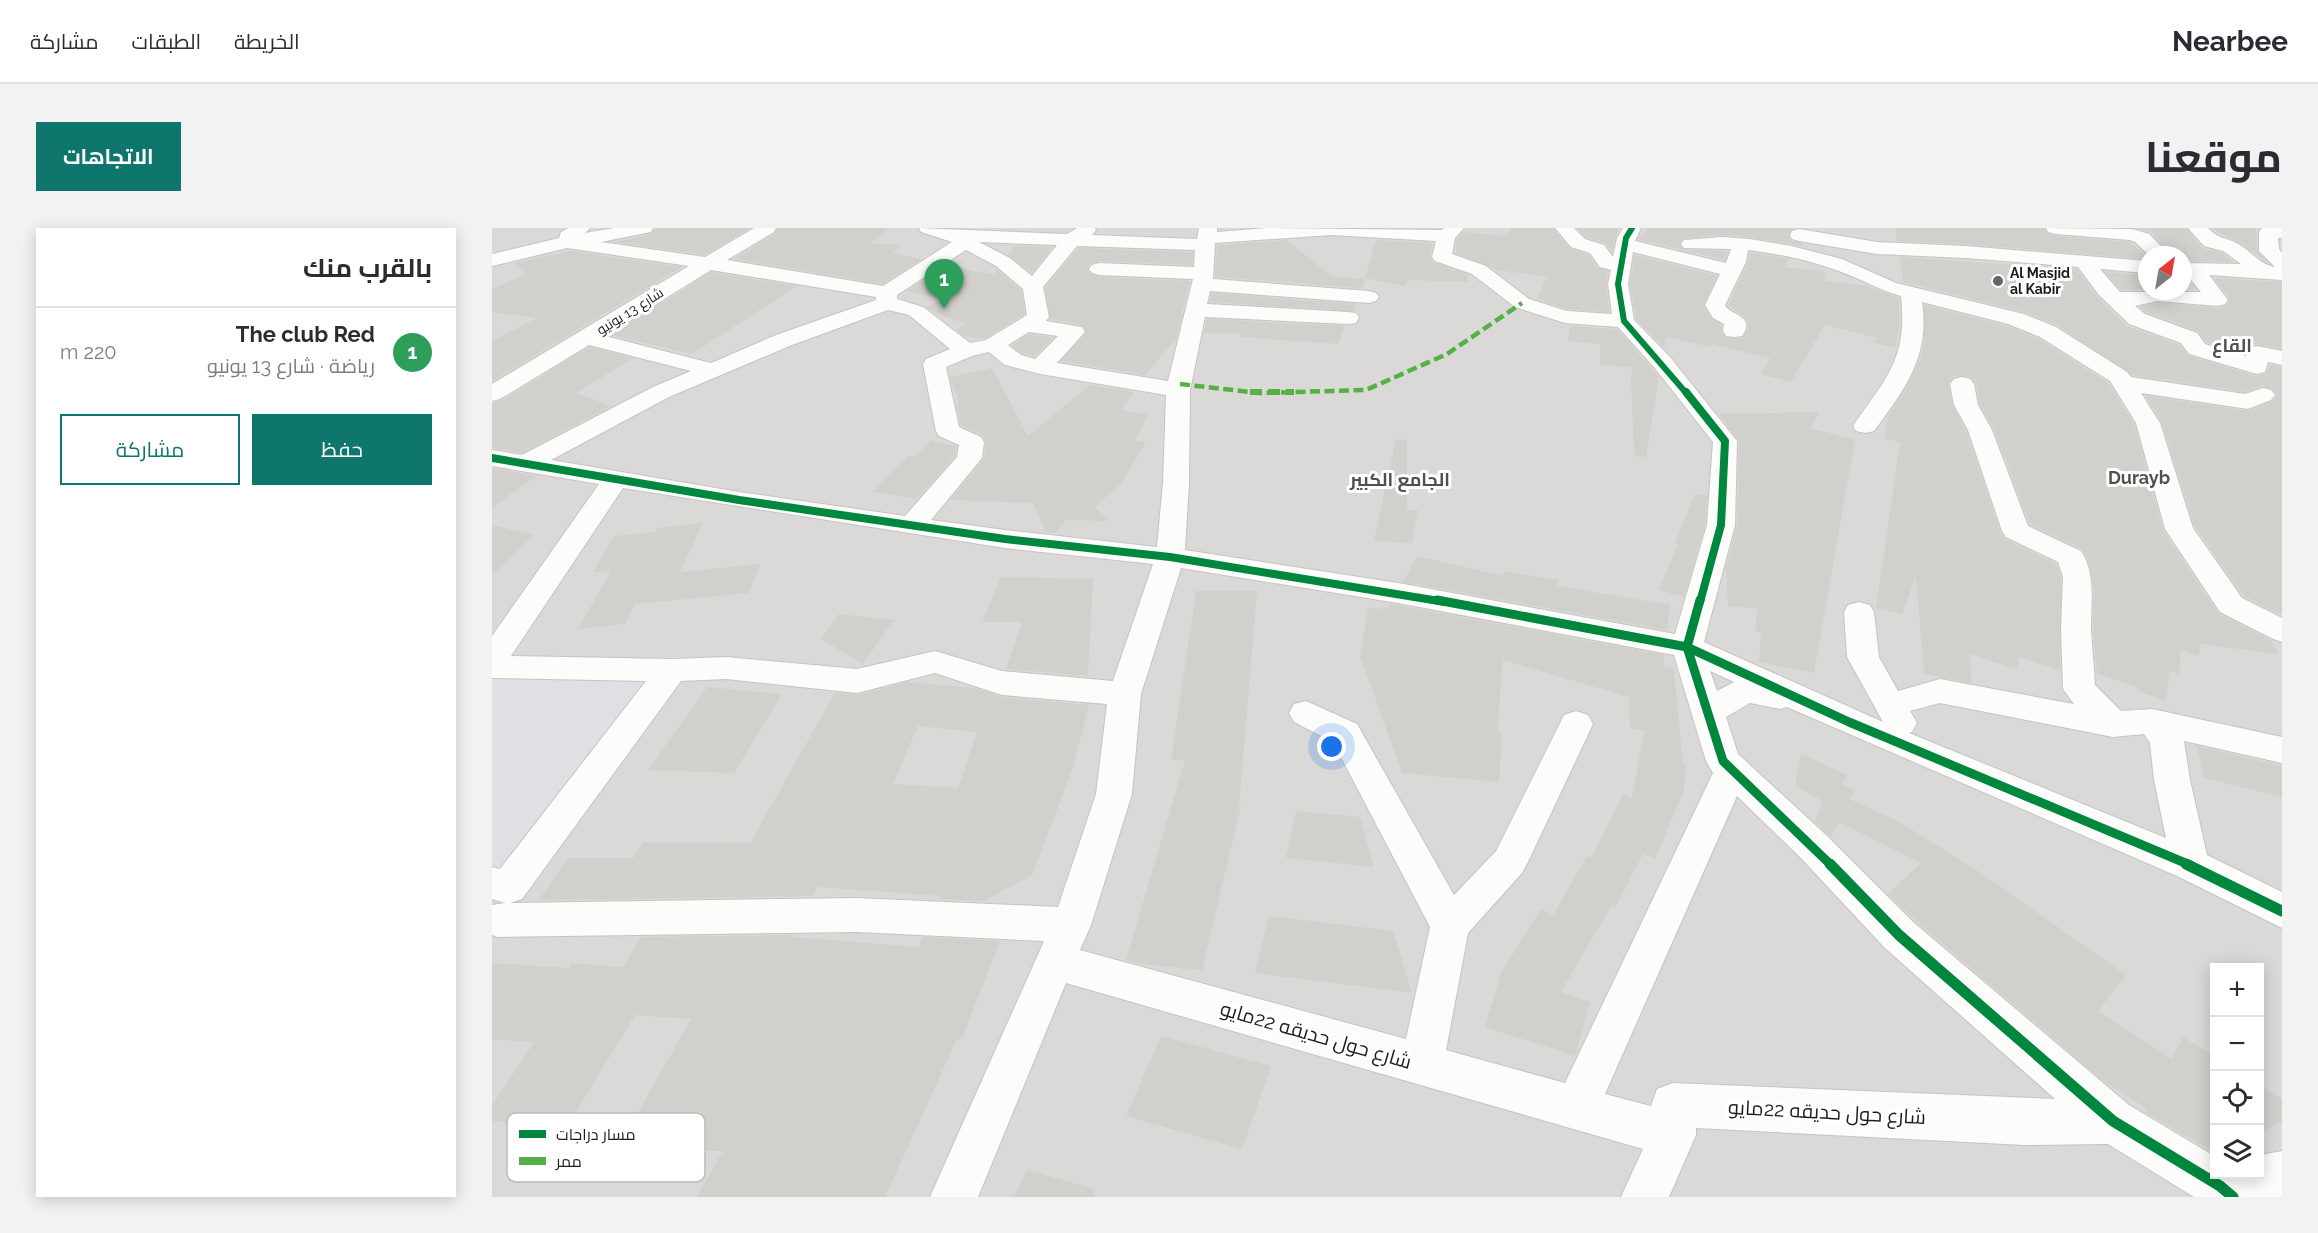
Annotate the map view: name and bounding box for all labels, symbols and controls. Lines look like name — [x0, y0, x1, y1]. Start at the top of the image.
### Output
text: Nearbee — [2172, 25, 2288, 58]
text: مشاركة — [30, 29, 99, 54]
text: الطبقات — [132, 29, 201, 54]
text: الخريطة — [234, 29, 300, 54]
button: الاتجاهات — [36, 122, 181, 191]
text: موقعنا — [2145, 133, 2282, 182]
north arrow — [2138, 246, 2192, 300]
text: بالقرب منك — [303, 253, 432, 283]
pin: 1 — [924, 260, 964, 309]
place label: Al Masjid al Kabir — [2010, 265, 2070, 297]
marker: Al Masjid al Kabir — [1991, 274, 2005, 288]
street label: شارع 13 يونيو — [594, 284, 667, 339]
text: The club Red — [236, 321, 375, 347]
district label: القاع — [2212, 335, 2252, 358]
text: 220 m — [60, 340, 117, 364]
text: 1 — [408, 340, 417, 364]
text: رياضة · شارع 13 يونيو — [207, 354, 375, 378]
button: مشاركة — [60, 414, 240, 485]
button: حفظ — [252, 414, 432, 485]
district label: Durayb — [2108, 467, 2170, 488]
district label: الجامع الكبير — [1349, 469, 1450, 492]
your location — [1317, 732, 1346, 761]
map controls — [2210, 963, 2264, 1179]
button: + — [2210, 963, 2264, 1017]
street label: شارع حول حديقه 22مايو — [1217, 996, 1414, 1076]
button: − — [2210, 1017, 2264, 1071]
button: locate — [2210, 1071, 2264, 1125]
street label: شارع حول حديقه 22مايو — [1727, 1095, 1926, 1131]
legend — [507, 1113, 705, 1182]
text: مسار دراجات — [556, 1125, 636, 1144]
button: layers — [2210, 1125, 2264, 1179]
text: ممر — [555, 1152, 582, 1171]

